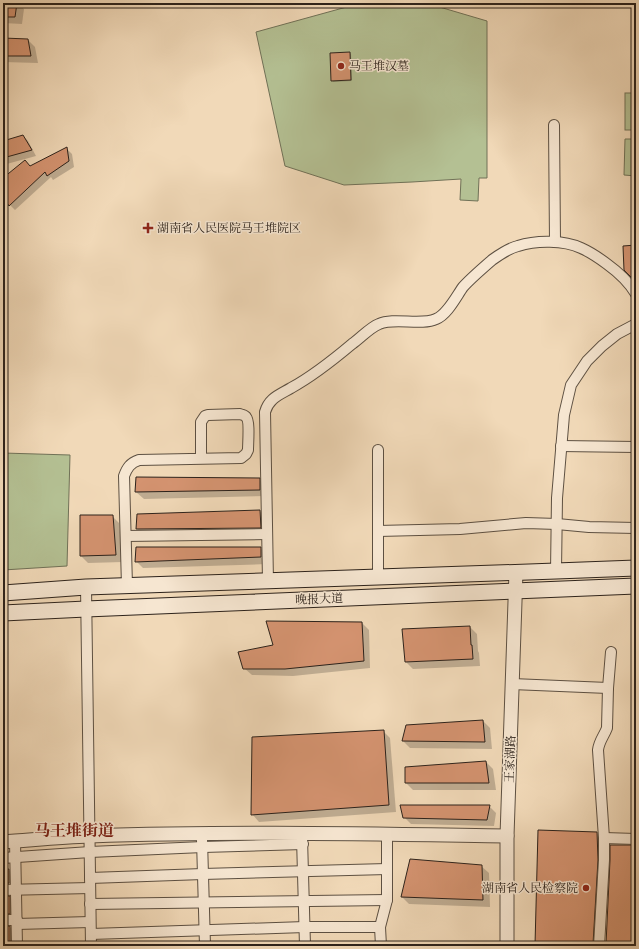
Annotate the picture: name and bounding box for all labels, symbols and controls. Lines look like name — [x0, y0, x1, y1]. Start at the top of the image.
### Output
place label: 马王堆汉墓 — [349, 59, 409, 75]
marker: 马王堆汉墓 — [336, 61, 346, 71]
place label: 湖南省人民医院马王堆院区 — [157, 221, 301, 237]
marker: 湖南省人民医院马王堆院区 — [142, 222, 154, 234]
street label: 晚报大道 — [295, 591, 343, 609]
street label: 王家湖路 — [502, 735, 520, 783]
district label: 马王堆街道 — [34, 821, 114, 843]
place label: 湖南省人民检察院 — [482, 881, 578, 897]
marker: 湖南省人民检察院 — [581, 883, 591, 893]

